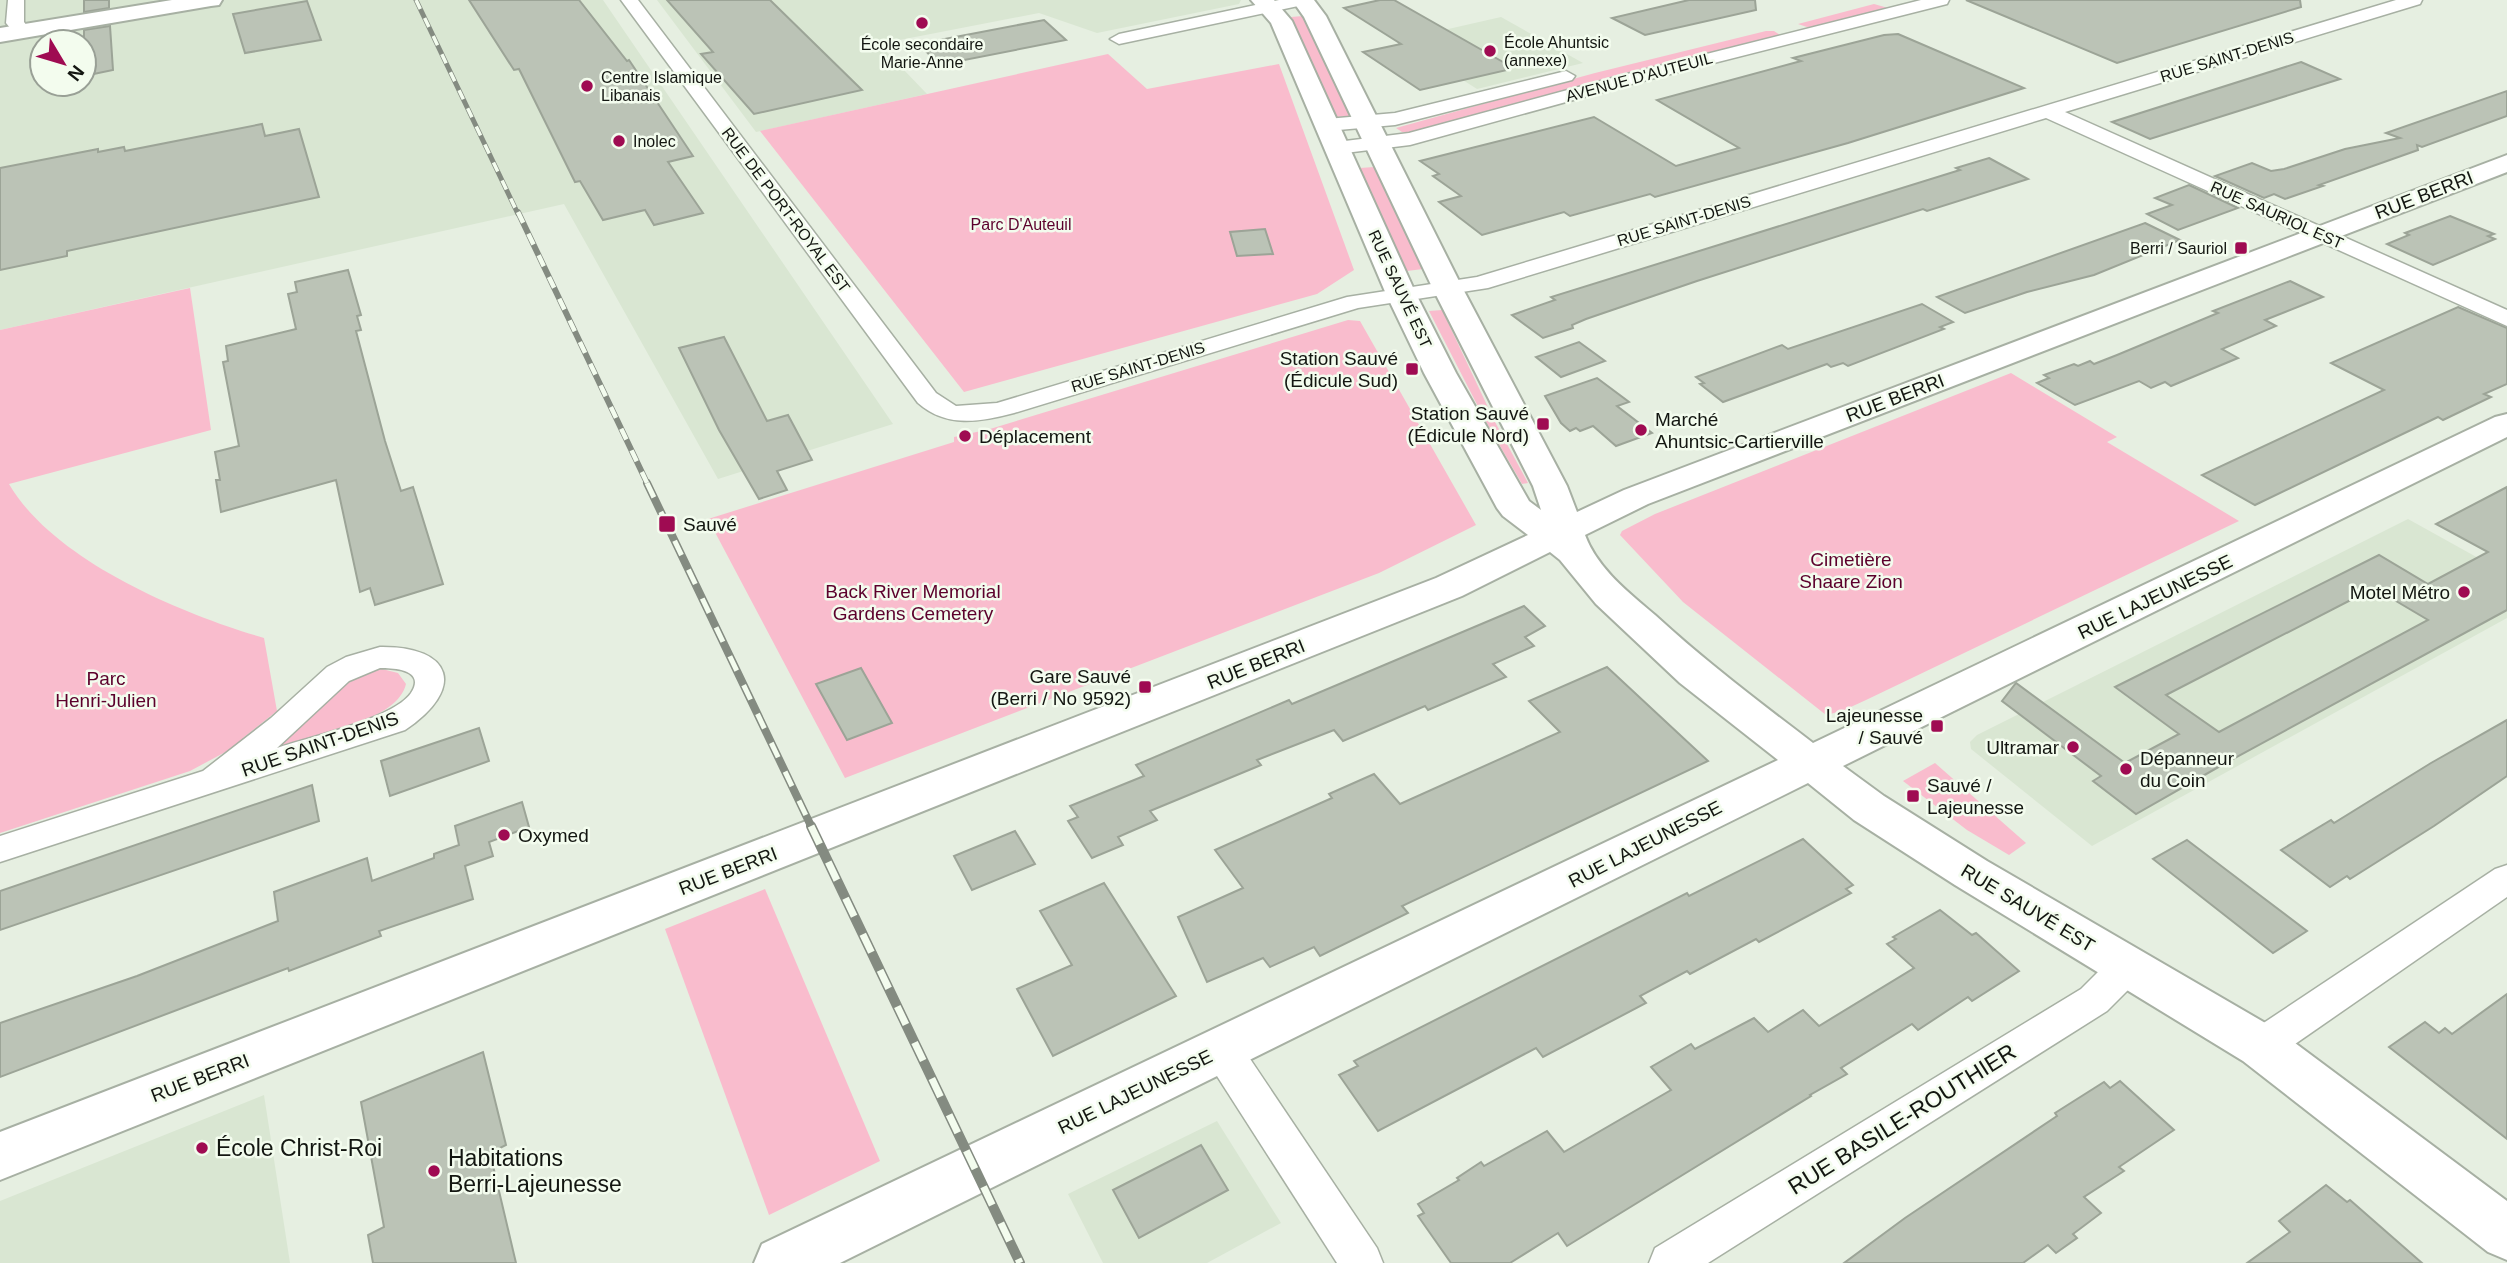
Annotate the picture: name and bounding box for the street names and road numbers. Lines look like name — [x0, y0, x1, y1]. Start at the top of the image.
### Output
street label: RUE SAINT-DENIS — [2158, 29, 2296, 85]
street label: AVENUE D'AUTEUIL — [1564, 49, 1714, 105]
street label: RUE DE PORT-ROYAL EST — [719, 124, 854, 296]
street label: RUE BERRI — [2372, 167, 2476, 223]
street label: RUE SAURIOL EST — [2208, 178, 2346, 252]
street label: RUE SAINT-DENIS — [1615, 193, 1753, 249]
street label: RUE SAUVÉ EST — [1365, 227, 1436, 351]
street label: RUE SAINT-DENIS — [1069, 339, 1207, 395]
street label: RUE BERRI — [1843, 370, 1947, 426]
street label: RUE LAJEUNESSE — [2074, 551, 2236, 643]
street label: RUE BERRI — [1204, 635, 1308, 693]
street label: RUE SAINT-DENIS — [239, 707, 401, 781]
street label: RUE LAJEUNESSE — [1565, 796, 1725, 892]
street label: RUE BERRI — [676, 843, 780, 899]
street label: RUE SAUVÉ EST — [1957, 860, 2099, 956]
street label: RUE BASILE-ROUTHIER — [1783, 1038, 2021, 1200]
street label: RUE LAJEUNESSE — [1054, 1046, 1216, 1138]
street label: RUE BERRI — [148, 1050, 252, 1106]

